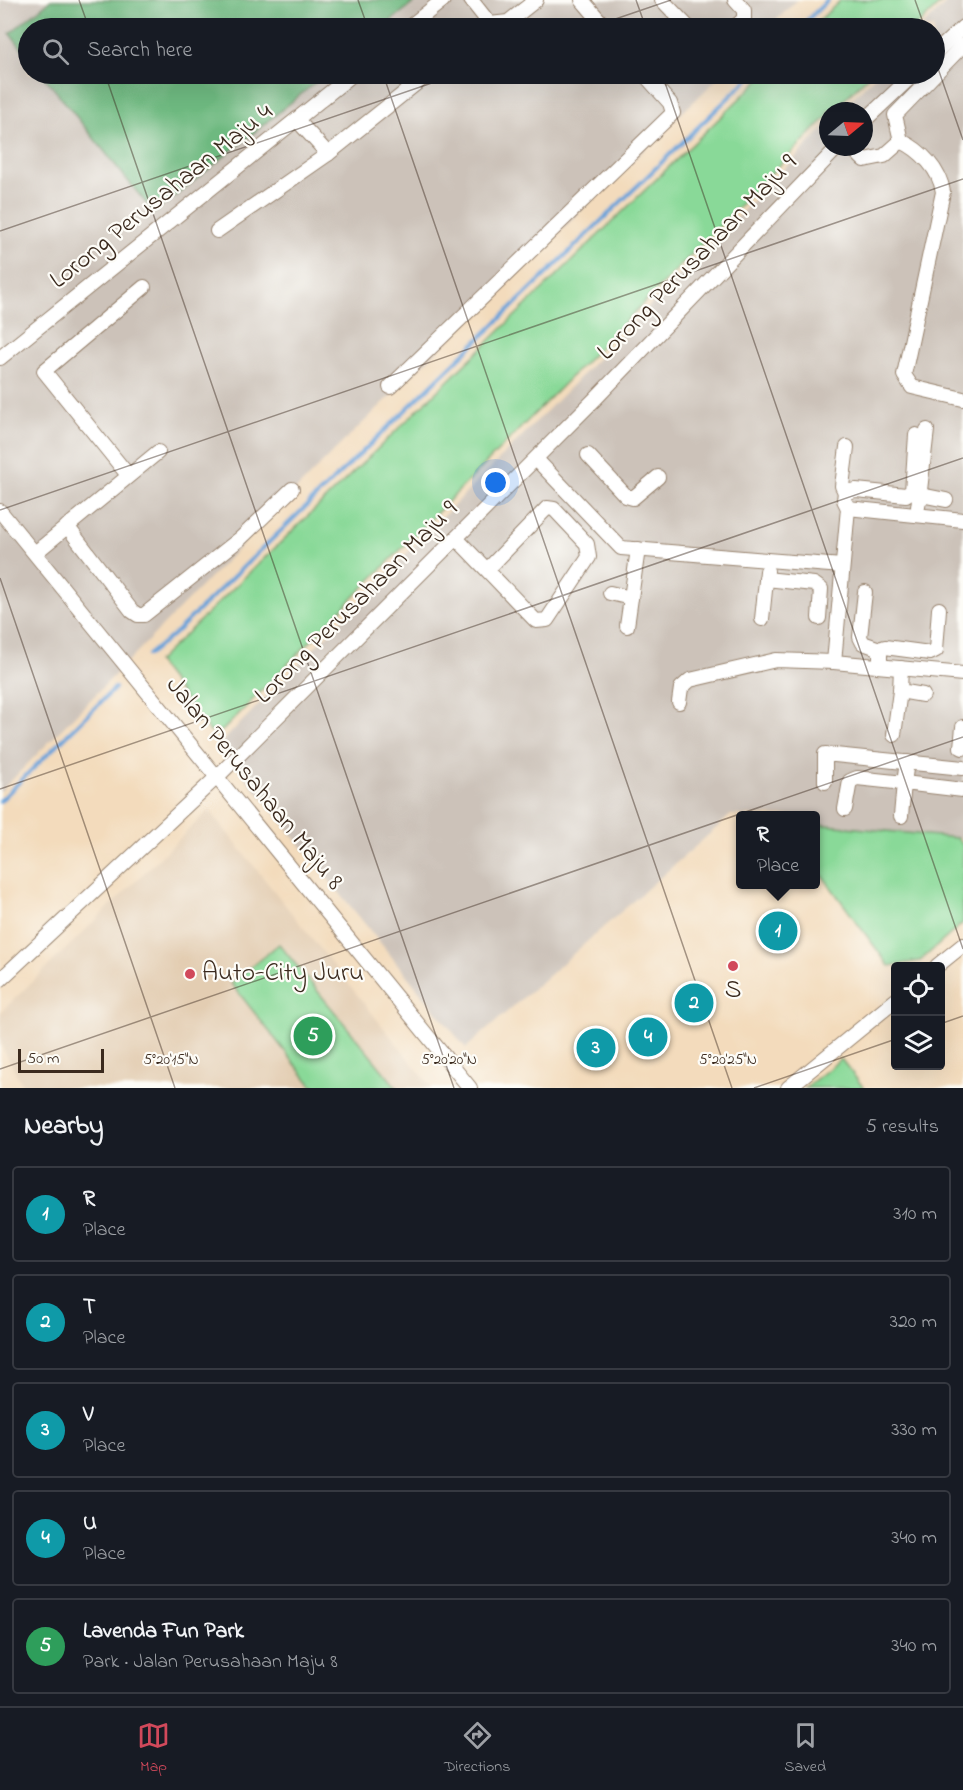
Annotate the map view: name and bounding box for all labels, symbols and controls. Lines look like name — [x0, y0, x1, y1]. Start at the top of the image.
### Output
search box — [18, 18, 945, 84]
icon: search — [39, 35, 72, 68]
text: Search here — [87, 35, 192, 67]
street label: Lorong Perusahaan Maju 4 — [42, 95, 282, 299]
north arrow — [819, 102, 873, 156]
street label: Lorong Perusahaan Maju 9 — [589, 146, 807, 370]
your location — [481, 468, 510, 497]
street label: Lorong Perusahaan Maju 9 — [246, 492, 468, 714]
street label: Jalan Perusahaan Maju 8 — [156, 669, 352, 899]
popup — [736, 811, 820, 889]
text: R — [757, 820, 769, 852]
text: Place — [757, 852, 799, 881]
pin: 1 — [758, 908, 798, 954]
place label: Auto-City Juru — [202, 955, 364, 993]
marker: S — [726, 959, 740, 973]
map controls — [891, 962, 945, 1070]
button: locate — [891, 962, 945, 1016]
marker: Auto-City Juru — [183, 967, 197, 981]
place label: S — [725, 972, 741, 1010]
pin: 2 — [674, 980, 714, 1026]
pin: 5 — [294, 1014, 332, 1058]
pin: 4 — [628, 1014, 668, 1060]
button: layers — [891, 1016, 945, 1070]
pin: 3 — [576, 1026, 616, 1070]
scale bar — [18, 1046, 104, 1074]
text: 50 m — [27, 1047, 59, 1071]
text: 5°20'15"N — [143, 1049, 199, 1071]
text: 5°20'20"N — [421, 1049, 477, 1071]
text: 5°20'25"N — [699, 1049, 757, 1071]
text: Nearby — [24, 1108, 103, 1146]
text: 5 results — [866, 1113, 939, 1142]
text: R — [83, 1184, 95, 1216]
text: 1 — [42, 1200, 49, 1229]
text: 310 m — [893, 1200, 937, 1229]
text: Place — [83, 1216, 125, 1245]
text: T — [83, 1292, 96, 1324]
text: 2 — [41, 1308, 50, 1337]
text: 320 m — [890, 1308, 937, 1337]
text: Place — [83, 1324, 125, 1353]
text: V — [83, 1400, 93, 1432]
text: 3 — [41, 1416, 50, 1445]
text: 330 m — [891, 1416, 937, 1445]
text: Place — [83, 1432, 125, 1461]
text: U — [83, 1508, 97, 1540]
text: 4 — [41, 1524, 50, 1553]
text: 340 m — [891, 1524, 937, 1553]
text: Place — [83, 1540, 125, 1569]
text: Lavenda Fun Park — [83, 1616, 244, 1648]
text: 5 — [40, 1632, 51, 1661]
text: 340 m — [891, 1632, 937, 1661]
text: Park · Jalan Perusahaan Maju 8 — [83, 1648, 338, 1677]
tab: Map — [137, 1719, 170, 1779]
tab: Directions — [444, 1719, 510, 1779]
tab: Saved — [784, 1719, 826, 1779]

